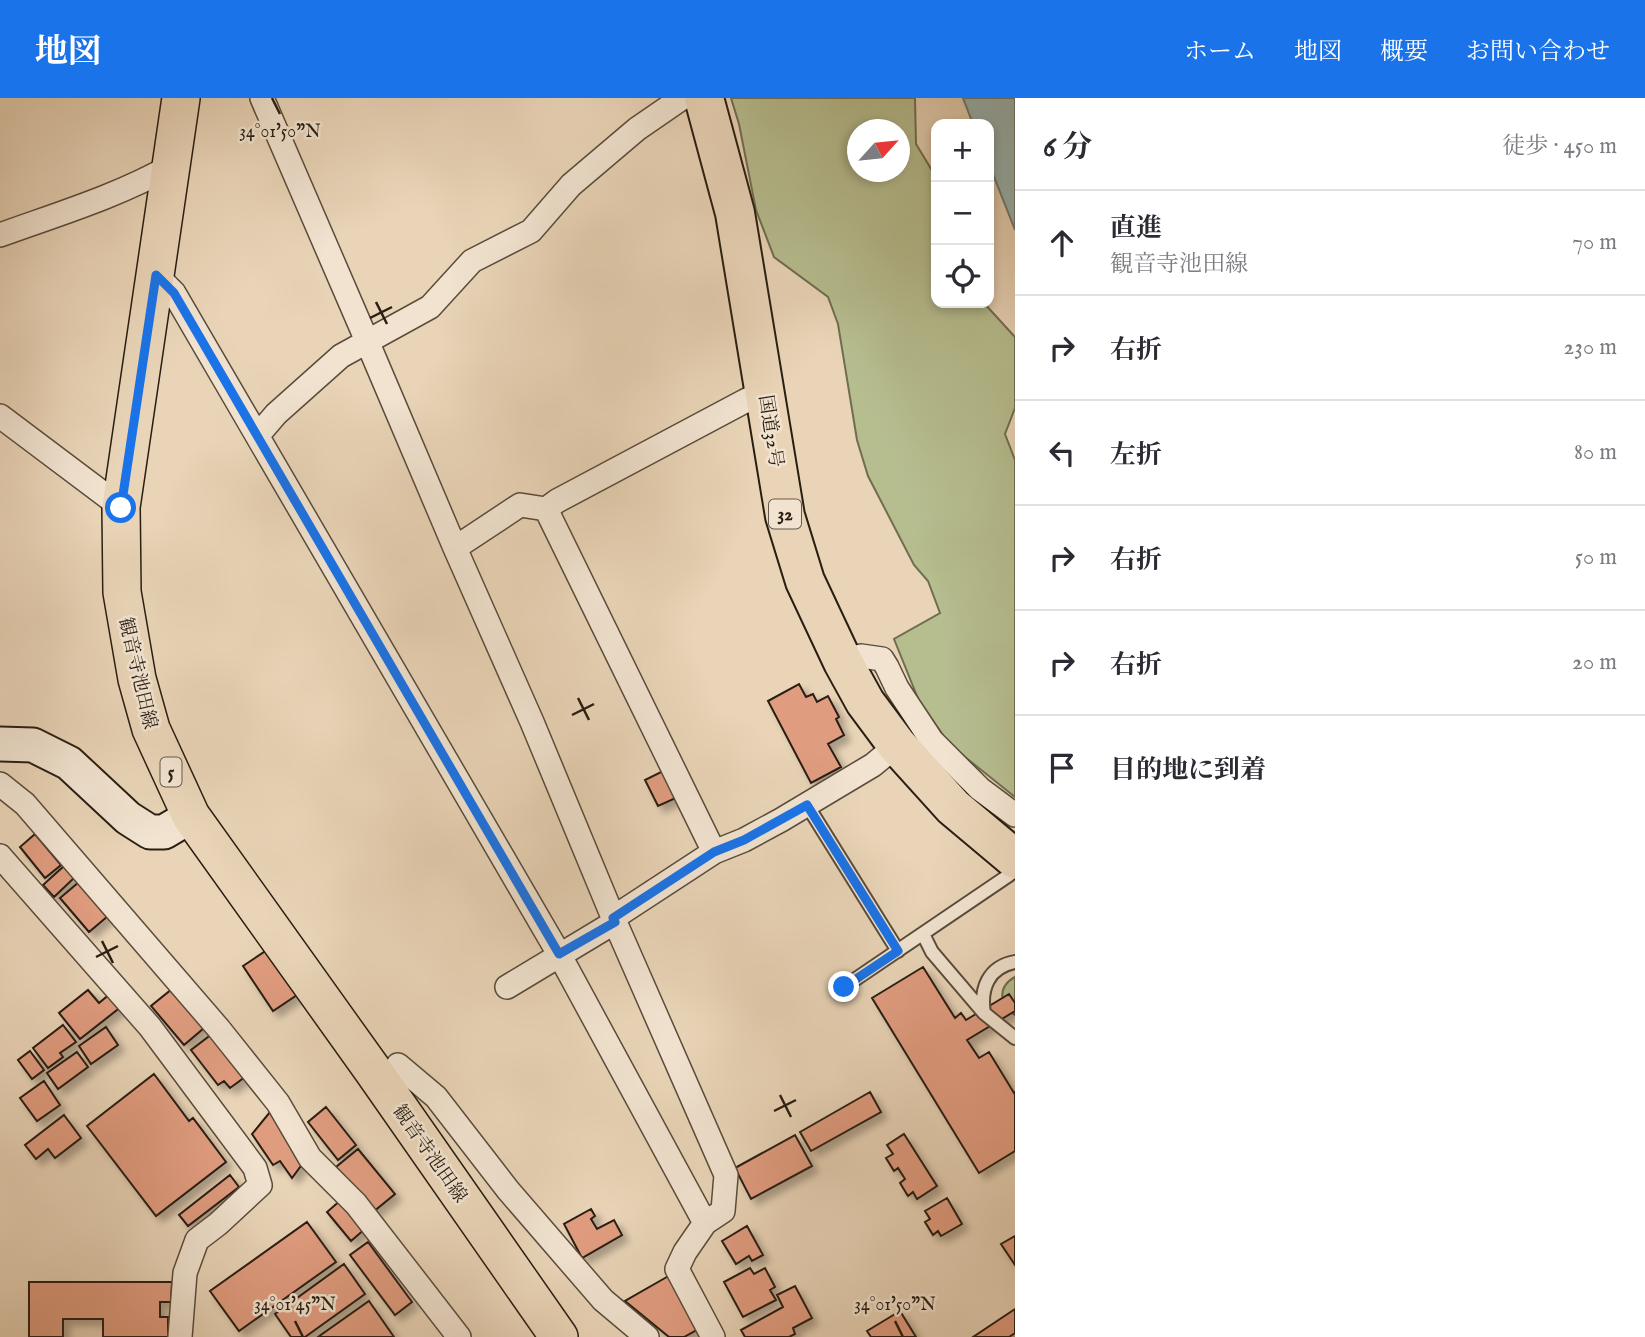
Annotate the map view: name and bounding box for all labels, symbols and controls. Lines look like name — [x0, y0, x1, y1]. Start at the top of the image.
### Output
text: 地図 — [35, 32, 101, 74]
text: ホーム — [1184, 37, 1256, 68]
text: 地図 — [1294, 37, 1342, 68]
text: 概要 — [1380, 37, 1428, 68]
text: お問い合わせ — [1466, 37, 1610, 68]
north arrow — [847, 119, 910, 182]
map controls — [931, 119, 994, 308]
button: + — [931, 119, 994, 182]
text: 34°01'50"N — [239, 121, 321, 144]
text: 6 分 — [1043, 129, 1092, 167]
text: 徒歩 · 450 m — [1502, 132, 1617, 161]
button: − — [931, 182, 994, 245]
text: 直進 — [1110, 212, 1162, 245]
icon: ahead — [1043, 224, 1081, 262]
text: 70 m — [1572, 228, 1617, 257]
button: locate — [931, 245, 994, 308]
text: 観音寺池田線 — [1110, 250, 1248, 279]
icon: right — [1043, 329, 1081, 367]
text: 230 m — [1564, 333, 1617, 362]
text: 右折 — [1110, 334, 1162, 367]
street label: 国道32号 — [752, 393, 788, 469]
icon: left — [1043, 434, 1081, 472]
text: 80 m — [1574, 438, 1617, 467]
text: 左折 — [1110, 439, 1162, 472]
route start — [105, 492, 136, 523]
road number: 32 — [769, 500, 801, 528]
icon: right — [1043, 539, 1081, 577]
text: 50 m — [1575, 543, 1617, 572]
text: 右折 — [1110, 544, 1162, 577]
street label: 観音寺池田線 — [113, 615, 162, 732]
icon: right — [1043, 644, 1081, 682]
text: 20 m — [1572, 648, 1617, 677]
text: 右折 — [1110, 649, 1162, 682]
icon: arrive — [1043, 749, 1081, 787]
text: 目的地に到着 — [1110, 754, 1266, 787]
road number: 5 — [160, 758, 182, 786]
route end — [828, 971, 859, 1002]
street label: 観音寺池田線 — [387, 1101, 472, 1208]
text: 34°01'45"N — [254, 1294, 336, 1317]
text: 34°01'50"N — [854, 1294, 936, 1317]

